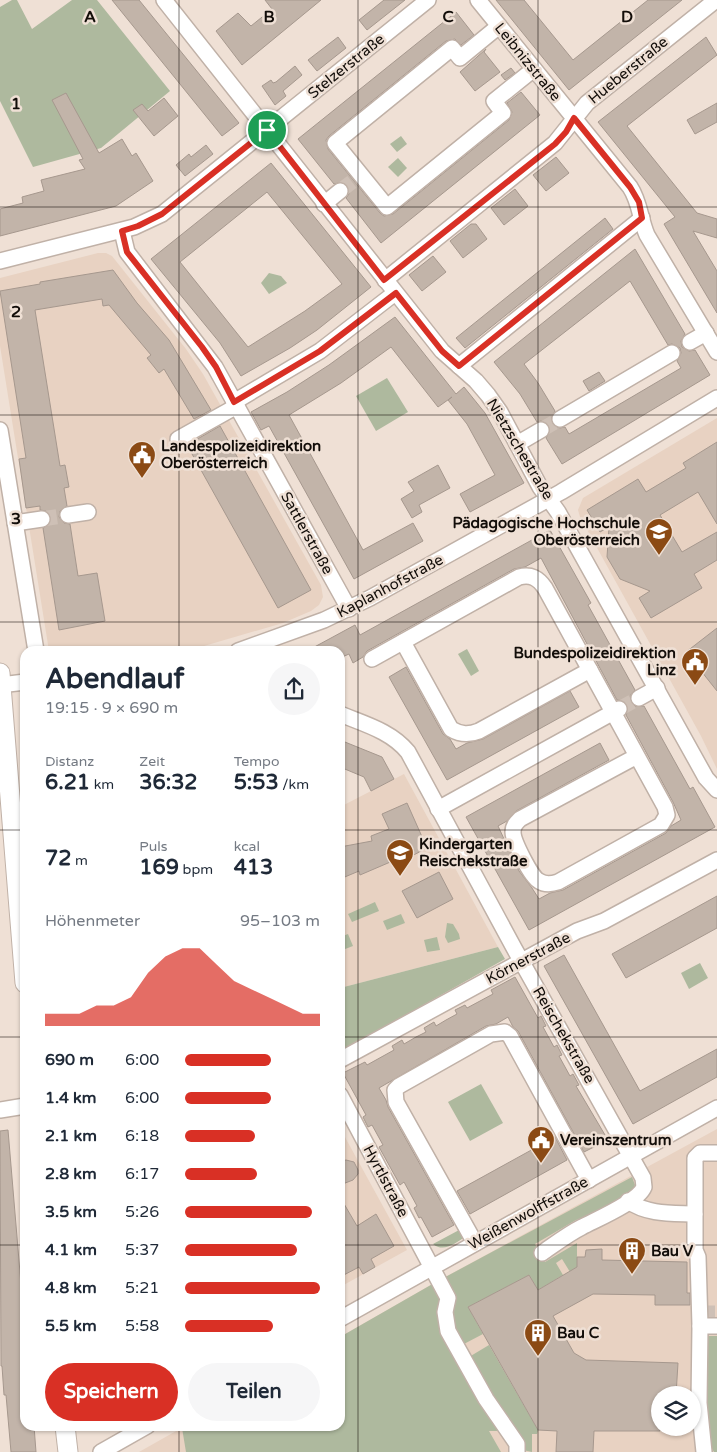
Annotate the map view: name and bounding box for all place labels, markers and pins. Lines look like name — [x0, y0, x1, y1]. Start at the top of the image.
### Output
pin — [246, 109, 288, 151]
place label: Landespolizeidirektion Oberösterreich — [161, 437, 321, 472]
public building icon: Landespolizeidirektion Oberösterreich — [127, 440, 157, 479]
place label: Pädagogische Hochschule Oberösterreich — [452, 514, 640, 549]
school or university icon: Pädagogische Hochschule Oberösterreich — [644, 517, 674, 556]
place label: Bundespolizeidirektion Linz — [513, 644, 677, 679]
public building icon: Bundespolizeidirektion Linz — [680, 647, 710, 686]
place label: Kindergarten Reischekstraße — [419, 835, 528, 870]
school or university icon: Kindergarten Reischekstraße — [385, 838, 415, 877]
public building icon: Vereinszentrum — [526, 1125, 556, 1164]
place label: Vereinszentrum — [560, 1131, 671, 1149]
building icon: Bau V — [617, 1236, 647, 1275]
place label: Bau V — [651, 1242, 694, 1260]
building icon: Bau C — [523, 1318, 553, 1357]
place label: Bau C — [557, 1324, 600, 1342]

